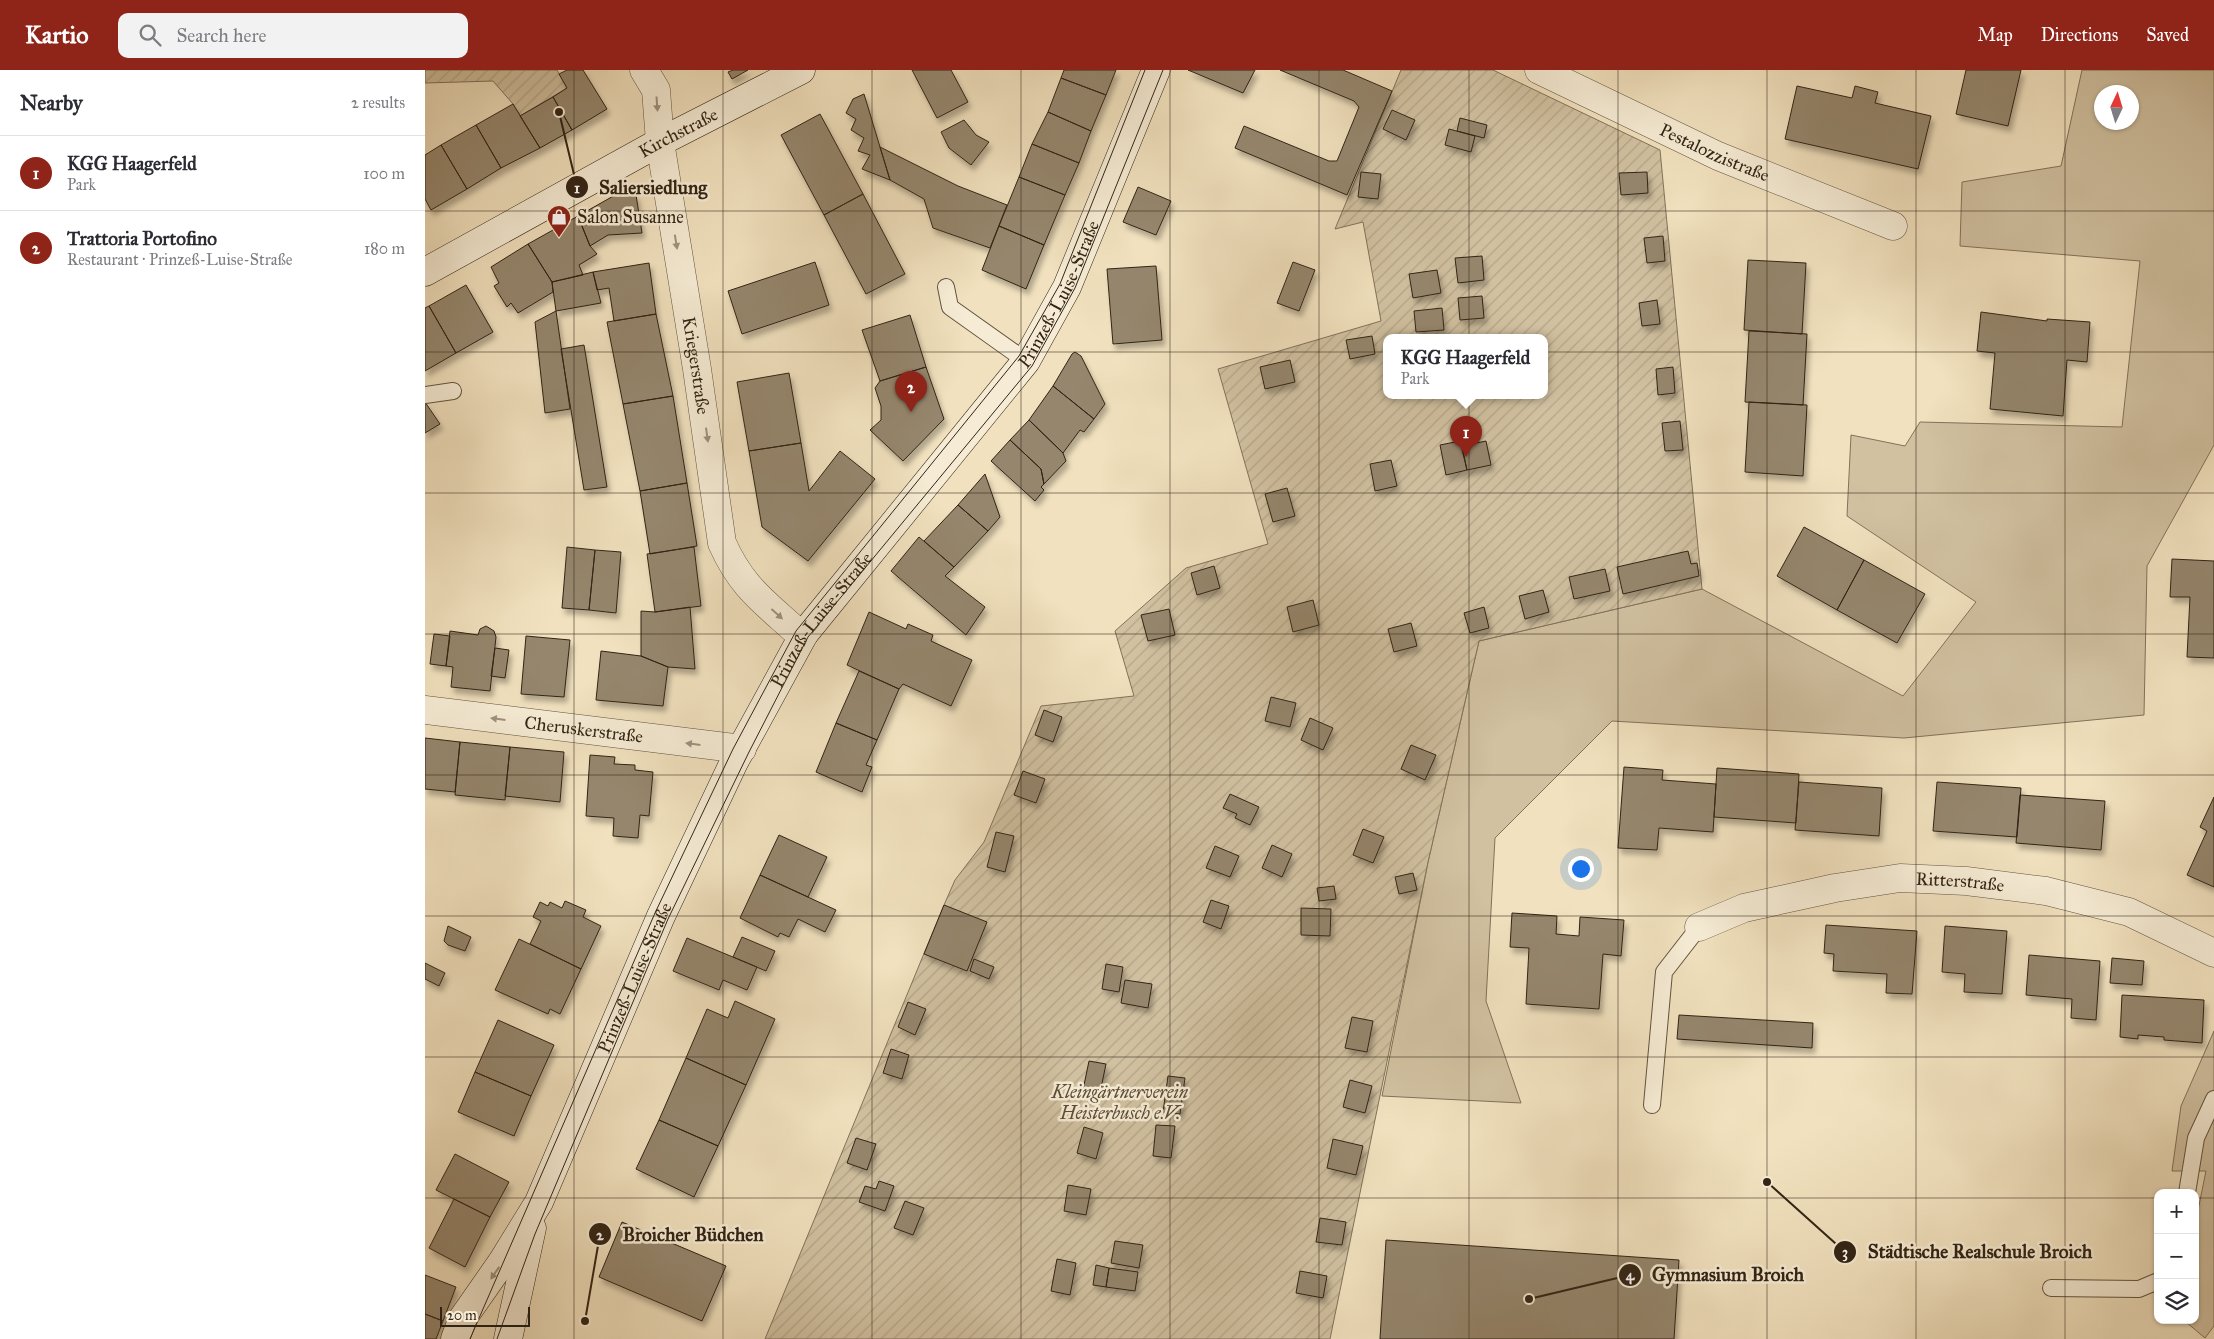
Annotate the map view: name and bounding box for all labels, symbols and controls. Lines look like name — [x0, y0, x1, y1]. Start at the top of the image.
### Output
search box — [118, 13, 468, 58]
text: Kartio — [25, 20, 88, 50]
icon: search — [136, 21, 164, 49]
text: Search here — [176, 24, 266, 47]
text: Map — [1977, 24, 2013, 46]
text: Directions — [2041, 24, 2118, 46]
text: Saved — [2146, 24, 2189, 46]
north arrow — [2094, 85, 2139, 130]
text: Nearby — [20, 90, 83, 116]
text: 2 results — [351, 93, 405, 112]
one-way arrow — [653, 97, 661, 113]
street label: Kirchstraße — [635, 103, 722, 163]
street label: Pestalozzistraße — [1656, 119, 1772, 186]
text: KGG Haagerfeld — [67, 152, 197, 175]
text: 1 — [33, 164, 39, 183]
text: 100 m — [363, 164, 405, 183]
callout: Saliersiedlung — [564, 170, 717, 204]
text: Park — [67, 175, 96, 194]
text: Saliersiedlung — [599, 176, 708, 200]
text: 1 — [574, 179, 580, 197]
shop icon: Salon Susanne — [546, 204, 572, 238]
place label: Salon Susanne — [577, 206, 684, 228]
street label: Prinzeß-Luise-Straße — [1014, 217, 1104, 373]
text: Trattoria Portofino — [67, 227, 217, 250]
one-way arrow — [672, 234, 680, 250]
text: 2 — [32, 239, 40, 258]
text: 180 m — [364, 239, 405, 258]
text: Restaurant · Prinzeß-Luise-Straße — [67, 250, 292, 269]
street label: Kriegerstraße — [678, 315, 714, 416]
popup — [1383, 334, 1548, 399]
text: KGG Haagerfeld — [1401, 346, 1530, 369]
text: Park — [1401, 369, 1430, 388]
pin: 2 — [895, 371, 927, 412]
pin: 1 — [1450, 416, 1482, 457]
one-way arrow — [703, 427, 711, 443]
street label: Prinzeß-Luise-Straße — [766, 548, 877, 691]
one-way arrow — [770, 608, 783, 619]
street label: Cheruskerstraße — [523, 711, 644, 748]
one-way arrow — [489, 715, 505, 723]
one-way arrow — [685, 740, 701, 748]
your location — [1568, 856, 1594, 882]
street label: Ritterstraße — [1915, 868, 2006, 897]
street label: Prinzeß-Luise-Straße — [593, 899, 677, 1056]
park label: Kleingärtnerverein Heisterbusch e.V. — [1051, 1081, 1189, 1124]
map controls — [2154, 1189, 2199, 1324]
button: + — [2154, 1189, 2199, 1234]
callout: Broicher Büdchen — [587, 1217, 773, 1251]
text: Broicher Büdchen — [623, 1223, 764, 1246]
text: 2 — [596, 1226, 604, 1244]
button: − — [2154, 1234, 2199, 1279]
callout: Städtische Realschule Broich — [1832, 1235, 2102, 1269]
text: Städtische Realschule Broich — [1868, 1240, 2093, 1263]
text: 3 — [1842, 1243, 1848, 1262]
callout: Gymnasium Broich — [1617, 1258, 1814, 1292]
text: Gymnasium Broich — [1652, 1263, 1805, 1287]
one-way arrow — [489, 1266, 500, 1279]
text: 4 — [1626, 1266, 1635, 1285]
button: layers — [2154, 1279, 2199, 1324]
scale bar — [440, 1304, 530, 1327]
text: 20 m — [447, 1307, 477, 1324]

